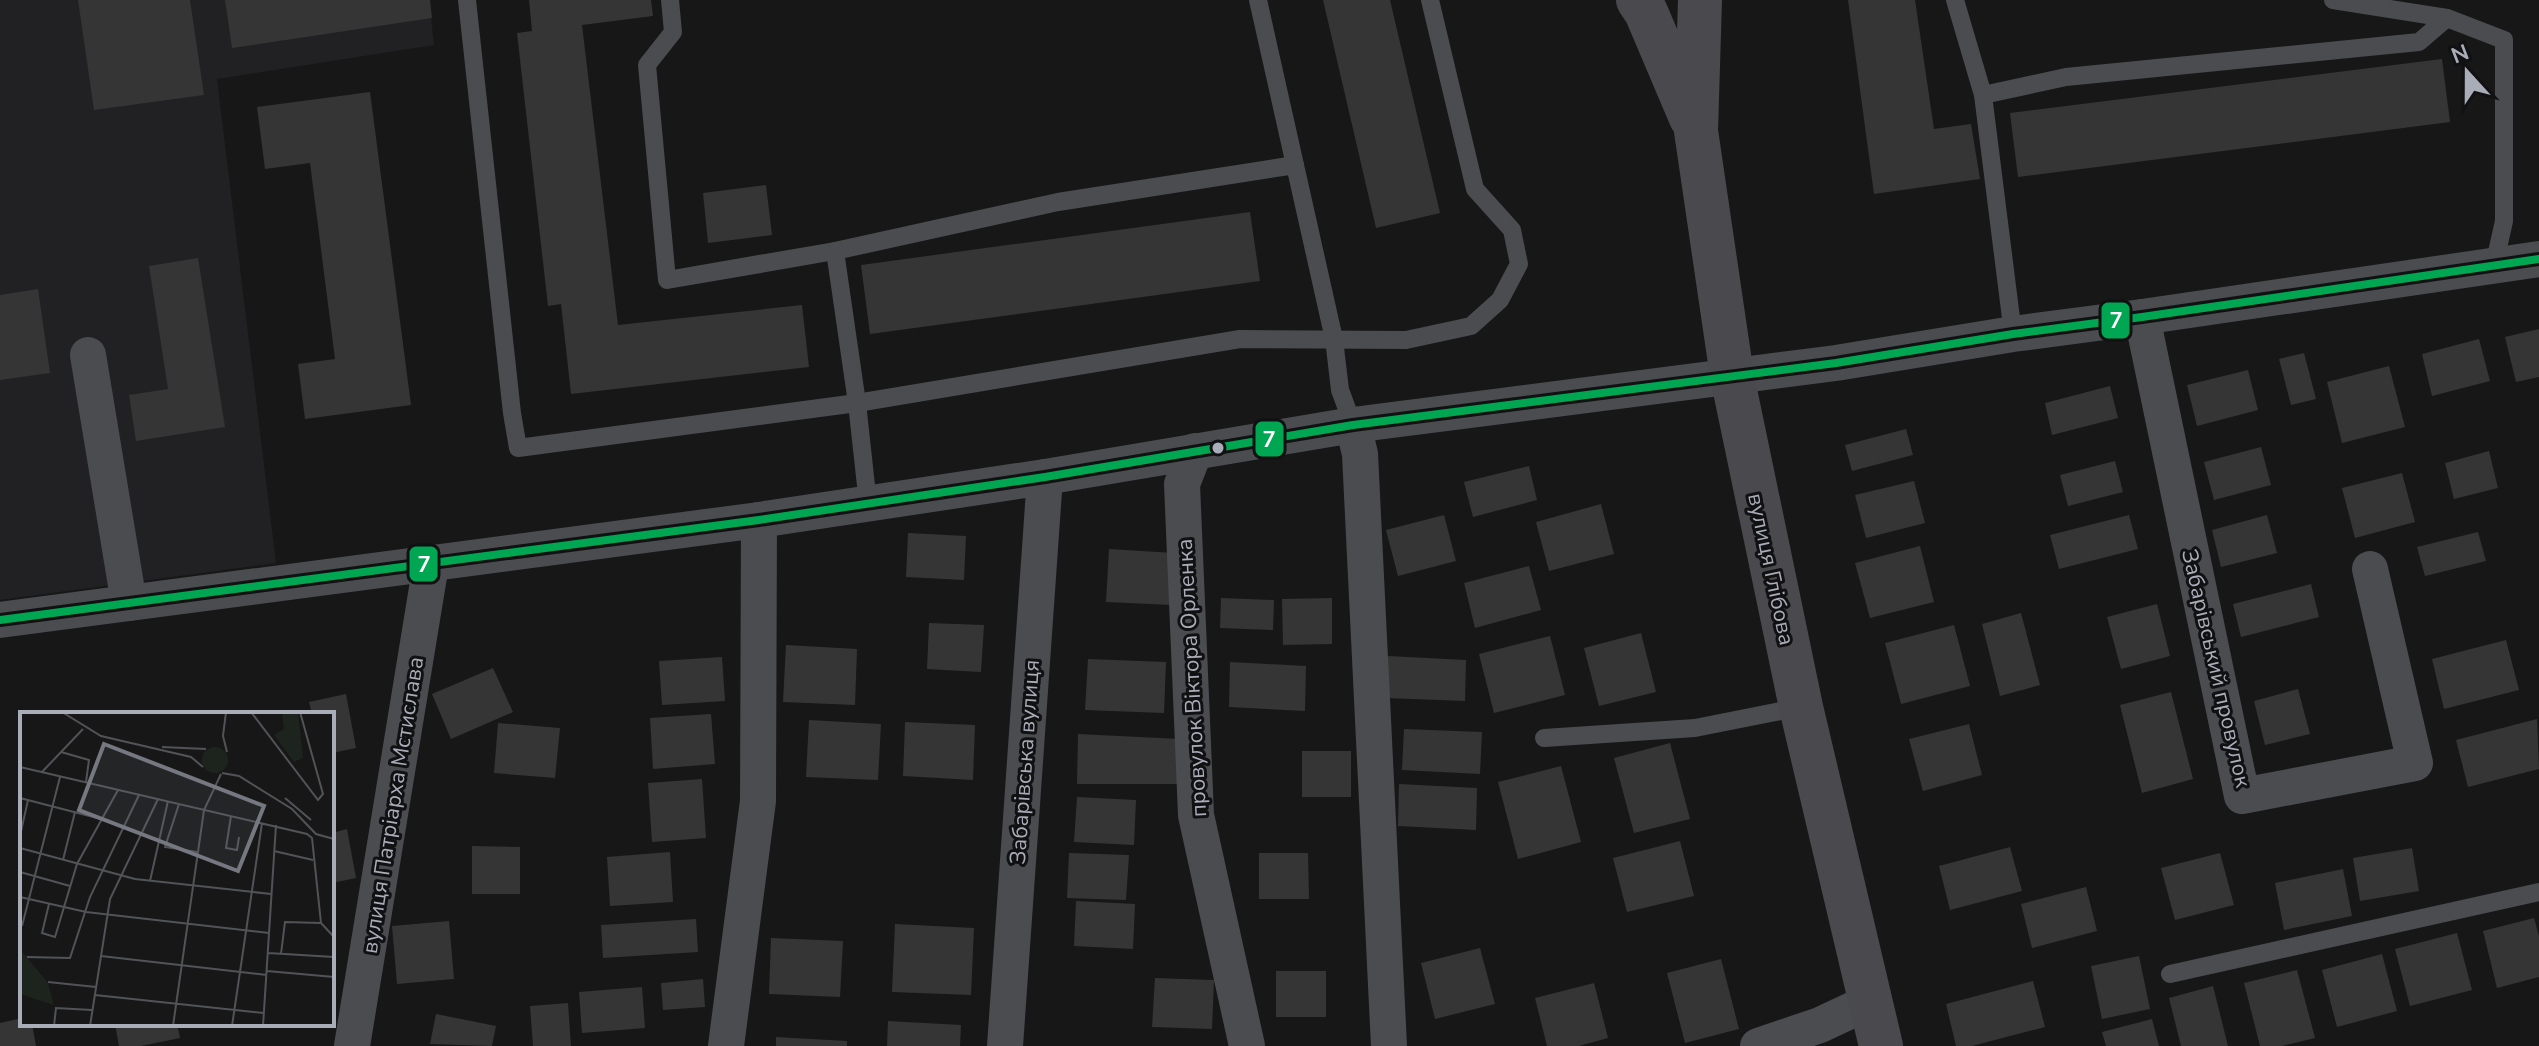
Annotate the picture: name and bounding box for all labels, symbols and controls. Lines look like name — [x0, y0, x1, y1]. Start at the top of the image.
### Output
north arrow — [2427, 32, 2507, 112]
text: N — [2447, 37, 2473, 71]
line badge: 7 — [2100, 301, 2131, 340]
text: 7 — [2109, 306, 2123, 336]
line badge: 7 — [1254, 420, 1285, 458]
text: 7 — [1262, 425, 1276, 455]
unlabelled marker — [1210, 440, 1226, 456]
street label: вулиця Глібова — [1740, 490, 1802, 648]
street label: провулок Віктора Орленка — [1170, 538, 1214, 818]
line badge: 7 — [408, 545, 439, 583]
street label: Забарівський провулок — [2174, 546, 2258, 791]
text: 7 — [417, 550, 431, 580]
street label: вулиця Патріарха Мстислава — [355, 655, 431, 956]
street label: Забарівська вулиця — [1003, 659, 1047, 866]
inset map — [20, 712, 334, 1026]

